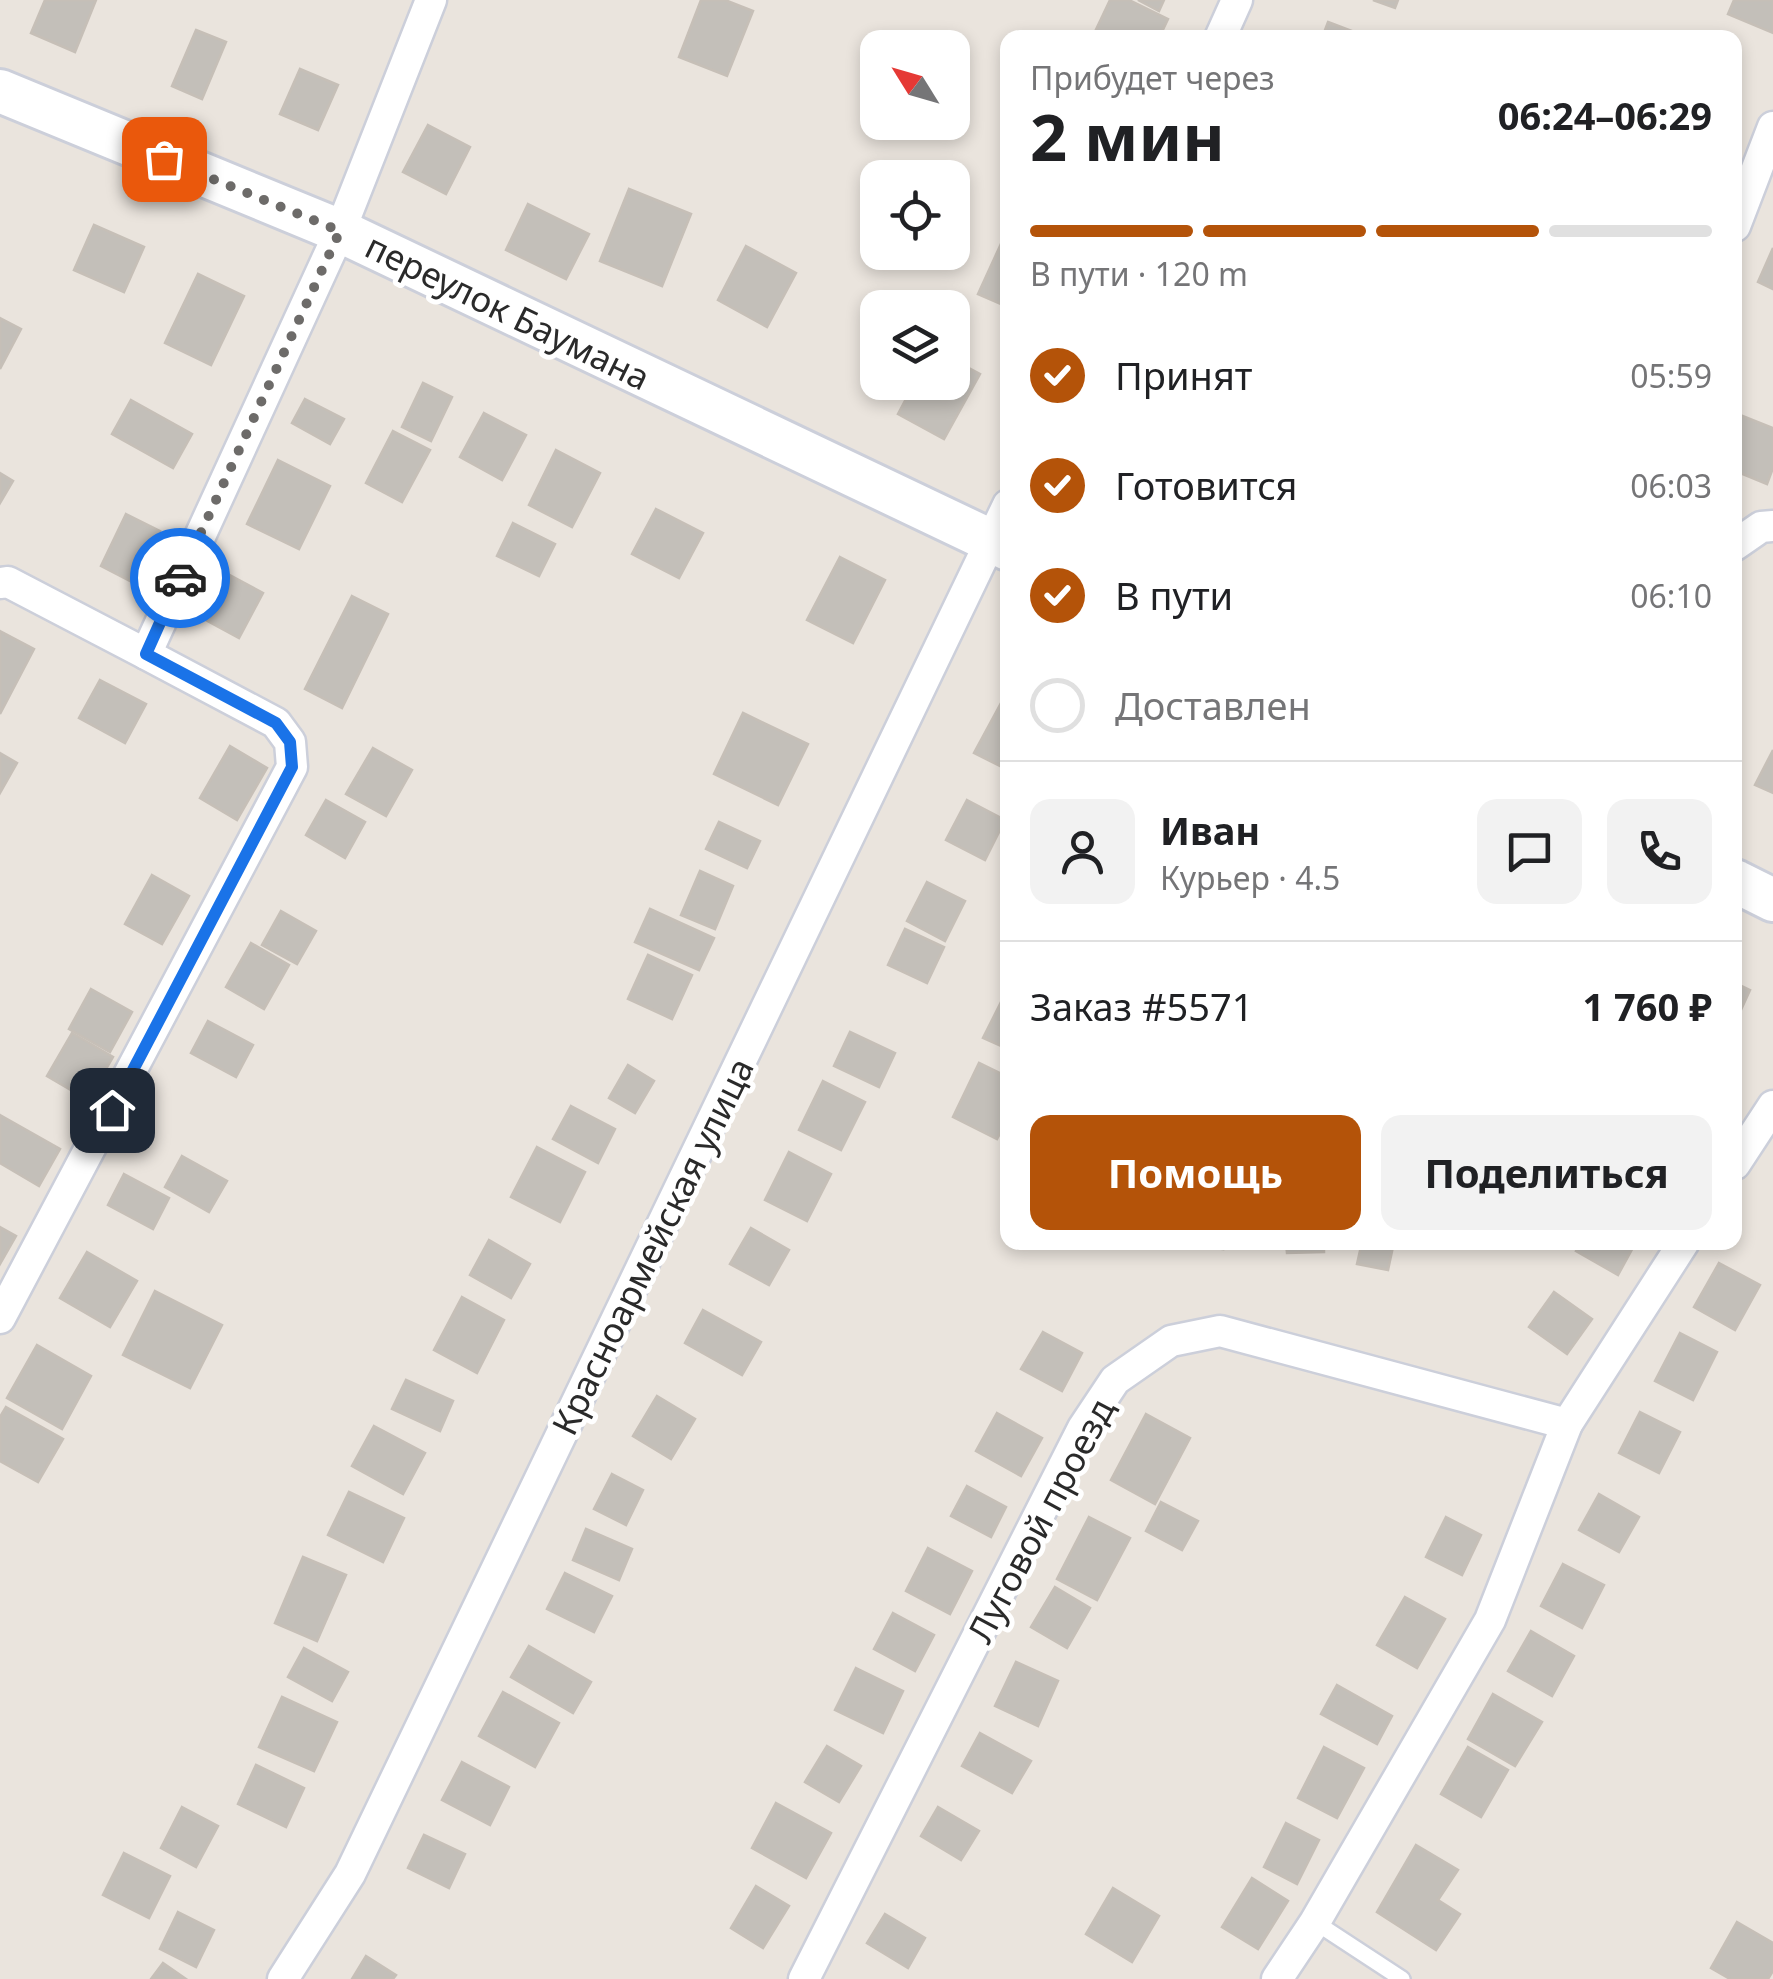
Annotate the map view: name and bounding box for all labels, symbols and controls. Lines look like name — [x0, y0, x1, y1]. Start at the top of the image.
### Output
north arrow — [860, 30, 970, 140]
map controls — [860, 30, 970, 400]
text: Прибудет через — [1030, 56, 1275, 99]
text: 06:24–06:29 — [1498, 89, 1712, 141]
text: 2 мин — [1030, 92, 1225, 180]
pin — [122, 117, 207, 202]
icon: bag — [137, 132, 192, 187]
button: locate — [860, 160, 970, 270]
street label: переулок Баумана — [358, 222, 658, 400]
text: В пути · 120 m — [1030, 252, 1248, 295]
button: layers — [860, 290, 970, 400]
icon: check — [1030, 348, 1085, 403]
text: Принят — [1115, 349, 1252, 401]
text: 05:59 — [1630, 354, 1712, 397]
icon: check — [1030, 458, 1085, 513]
text: Готовится — [1115, 459, 1297, 511]
text: 06:03 — [1630, 464, 1712, 507]
courier — [130, 528, 230, 628]
icon: car — [153, 551, 208, 606]
icon: check — [1030, 568, 1085, 623]
text: В пути — [1115, 569, 1233, 621]
text: 06:10 — [1630, 574, 1712, 617]
text: Доставлен — [1115, 679, 1311, 731]
button: person — [1030, 799, 1135, 904]
button: chat — [1477, 799, 1582, 904]
button: phone — [1607, 799, 1712, 904]
text: Иван — [1160, 804, 1260, 856]
text: Курьер · 4.5 — [1160, 856, 1340, 899]
text: Заказ #5571 — [1030, 980, 1254, 1032]
text: 1 760 ₽ — [1582, 980, 1712, 1032]
street label: Красноармейская улица — [540, 1050, 764, 1442]
pin — [70, 1068, 155, 1153]
icon: home — [85, 1083, 140, 1138]
button: Помощь — [1030, 1115, 1361, 1230]
button: Поделиться — [1381, 1115, 1712, 1230]
street label: Луговой проезд — [956, 1390, 1124, 1650]

